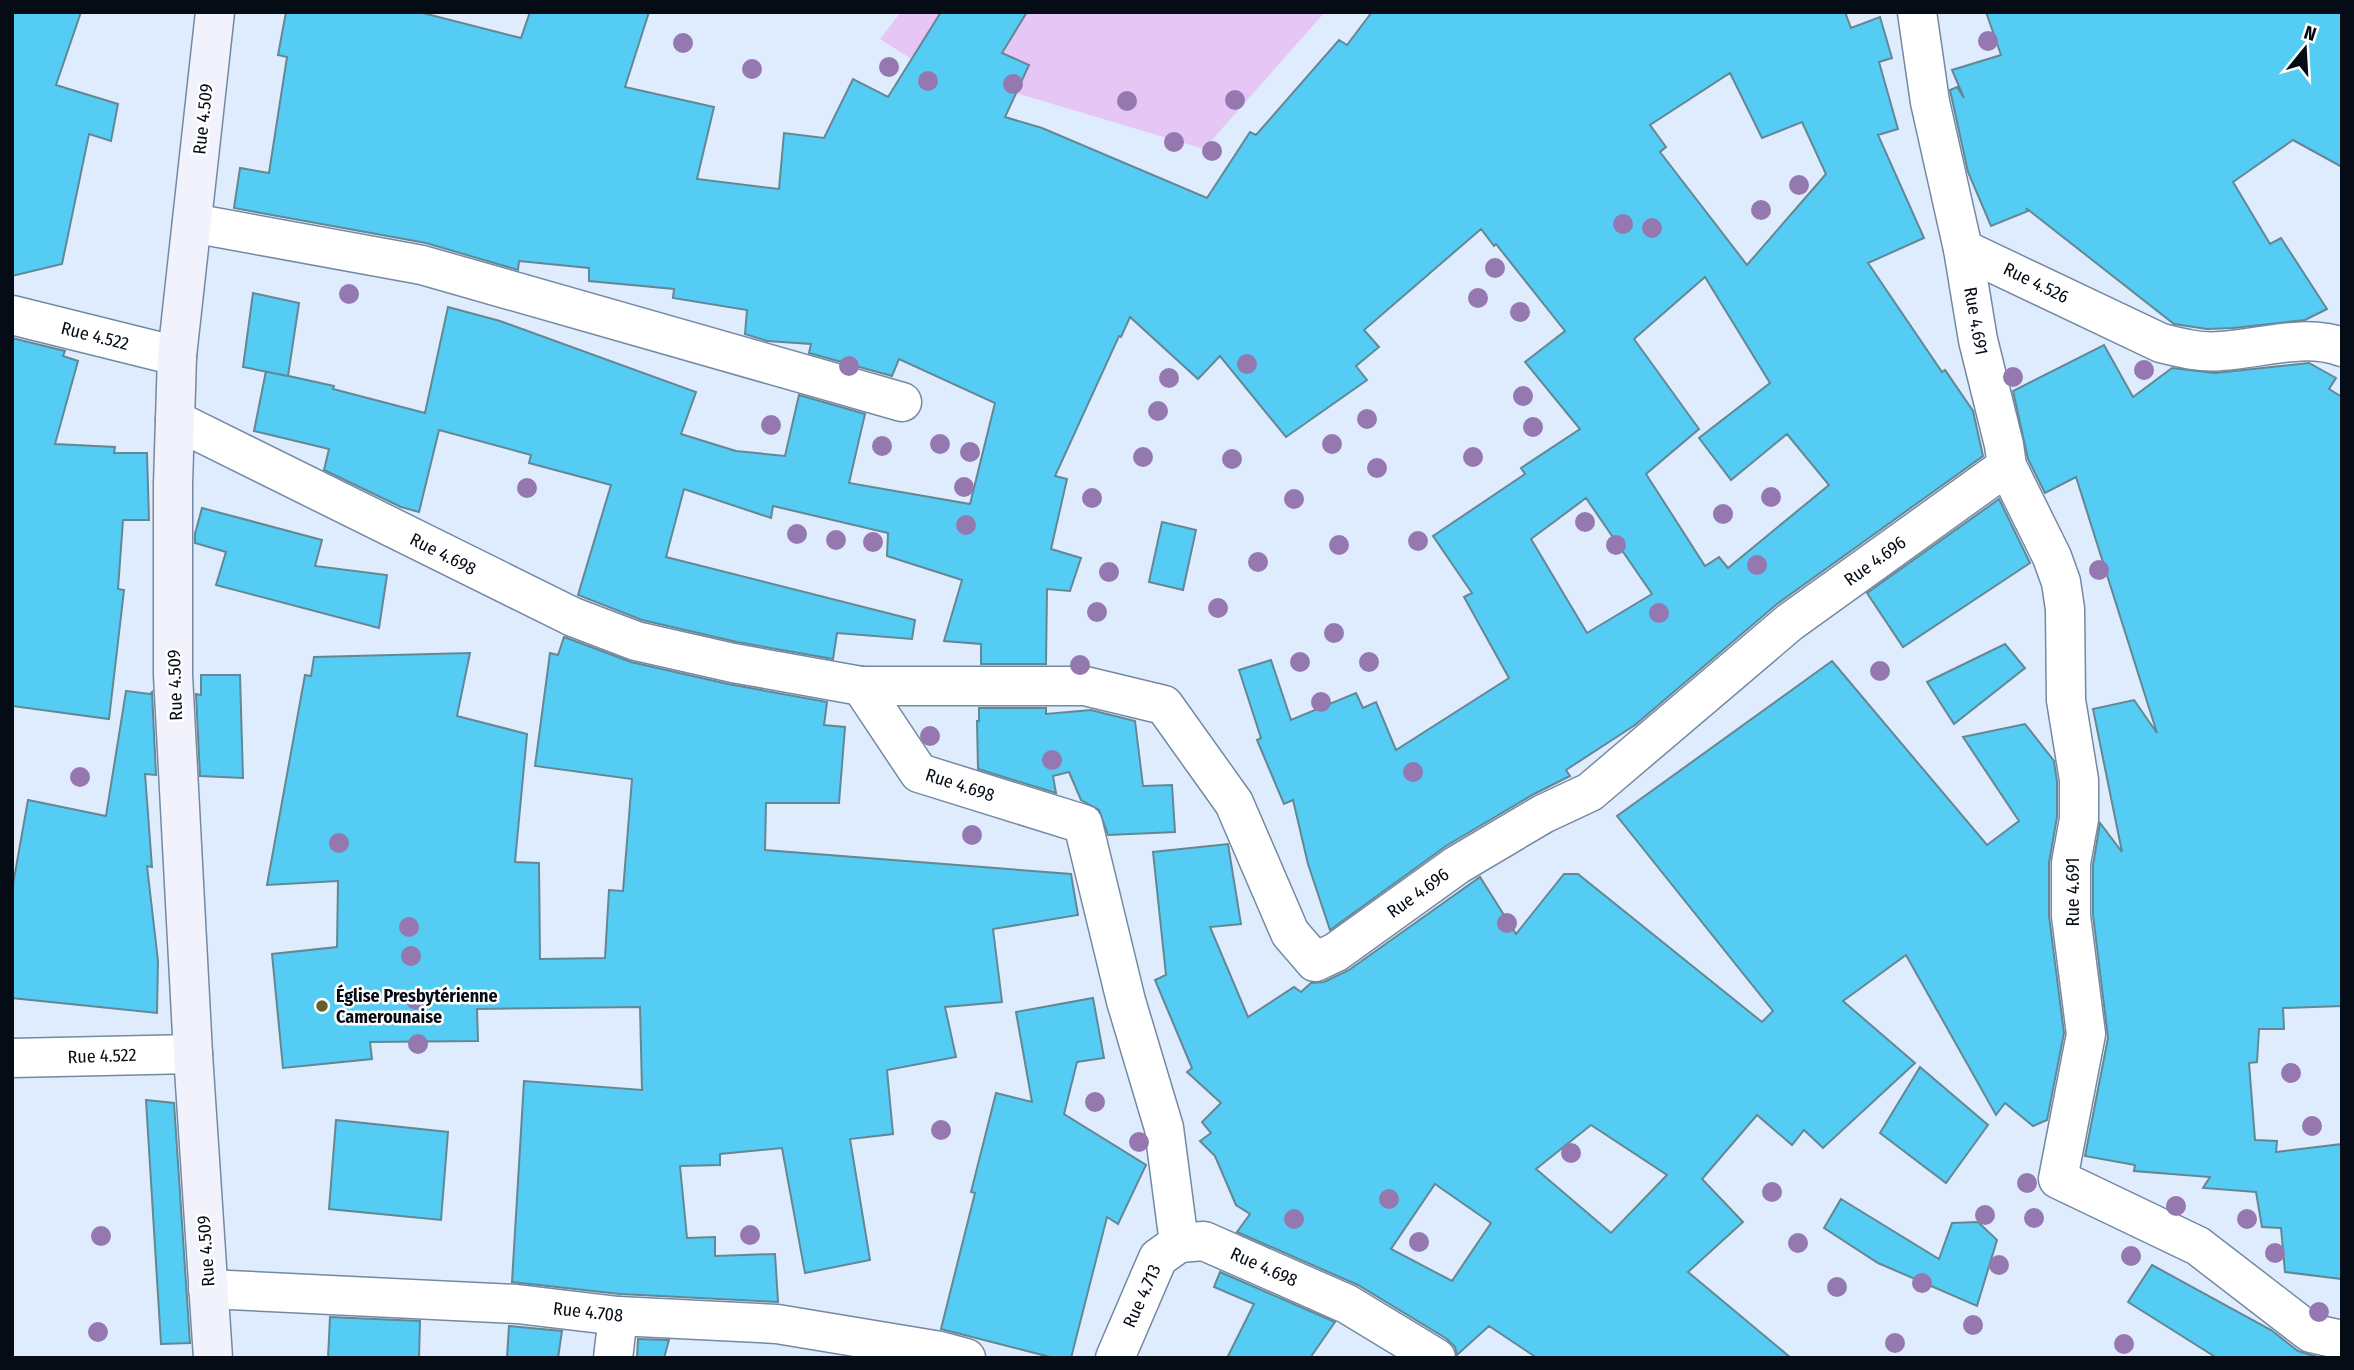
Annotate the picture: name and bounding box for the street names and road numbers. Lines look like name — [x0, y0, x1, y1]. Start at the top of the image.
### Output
street label: Rue 4.509 — [188, 82, 218, 156]
street label: Rue 4.526 — [2000, 258, 2072, 308]
street label: Rue 4.691 — [1959, 285, 1993, 357]
street label: Rue 4.522 — [59, 317, 131, 355]
street label: Rue 4.698 — [406, 528, 480, 580]
street label: Rue 4.696 — [1840, 531, 1910, 591]
street label: Rue 4.509 — [163, 649, 187, 721]
street label: Rue 4.698 — [923, 764, 997, 806]
street label: Rue 4.691 — [2062, 858, 2084, 926]
street label: Rue 4.696 — [1383, 863, 1453, 923]
street label: Rue 4.522 — [67, 1044, 137, 1068]
street label: Rue 4.509 — [193, 1215, 219, 1287]
street label: Rue 4.698 — [1227, 1242, 1301, 1292]
street label: Rue 4.713 — [1118, 1261, 1166, 1331]
street label: Rue 4.708 — [552, 1297, 624, 1327]

